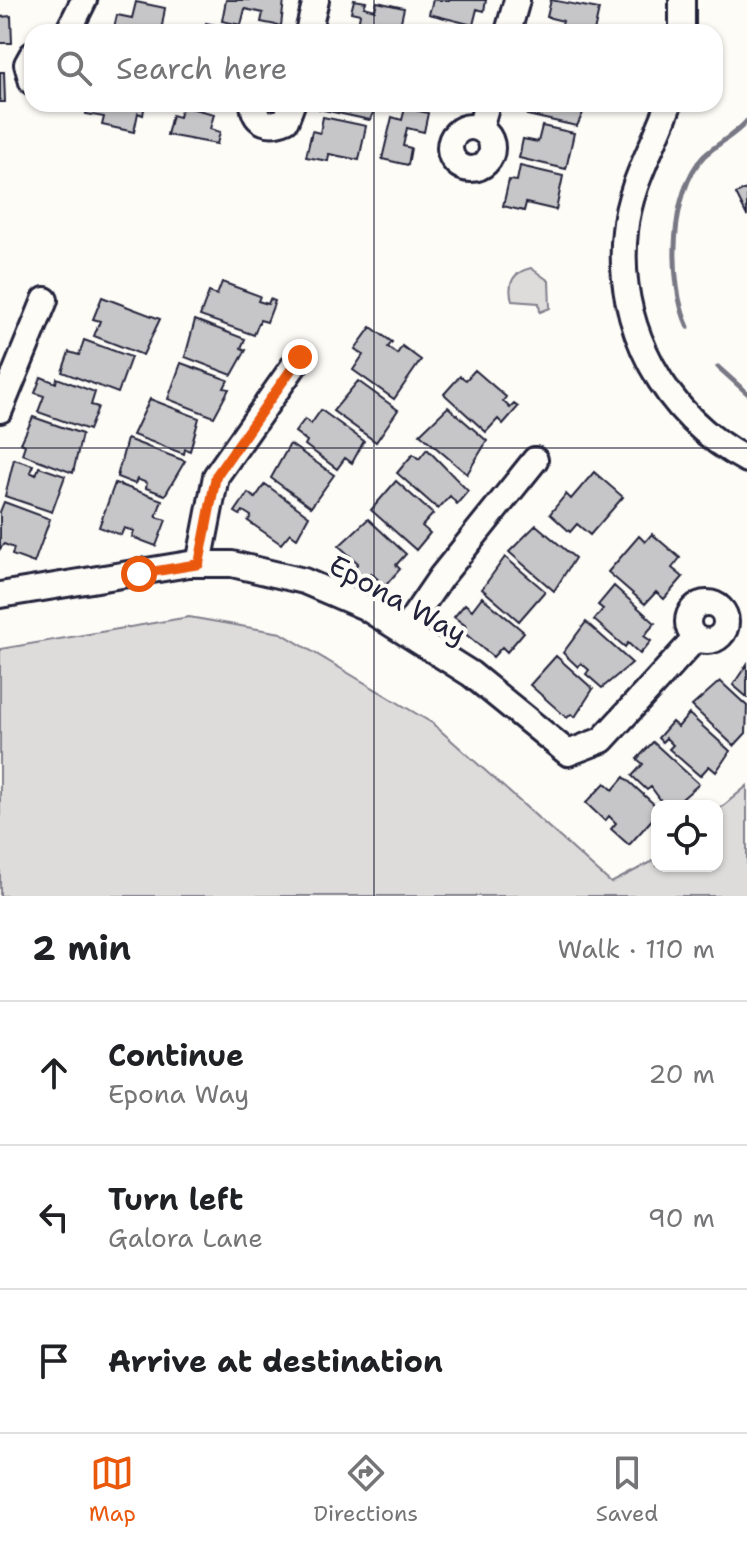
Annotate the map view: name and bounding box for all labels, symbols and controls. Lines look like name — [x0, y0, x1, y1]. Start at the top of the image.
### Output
search box — [24, 24, 723, 112]
icon: search — [52, 46, 96, 90]
text: Search here — [116, 48, 287, 89]
route end — [282, 339, 318, 375]
street label: Epona Way — [322, 546, 474, 652]
route start — [121, 556, 157, 592]
map controls — [651, 800, 723, 872]
button: locate — [651, 800, 723, 872]
text: 2 min — [32, 925, 131, 971]
text: Walk · 110 m — [557, 931, 715, 966]
text: Continue — [108, 1035, 244, 1076]
icon: ahead — [32, 1051, 76, 1095]
text: 20 m — [648, 1056, 715, 1091]
text: Epona Way — [108, 1076, 249, 1111]
text: Turn left — [108, 1179, 243, 1220]
icon: left — [32, 1195, 76, 1239]
text: 90 m — [648, 1200, 715, 1235]
text: Galora Lane — [108, 1220, 263, 1255]
icon: arrive — [32, 1339, 76, 1383]
text: Arrive at destination — [108, 1341, 443, 1382]
tab: Map — [89, 1451, 136, 1528]
tab: Directions — [313, 1451, 418, 1528]
tab: Saved — [596, 1451, 658, 1528]

